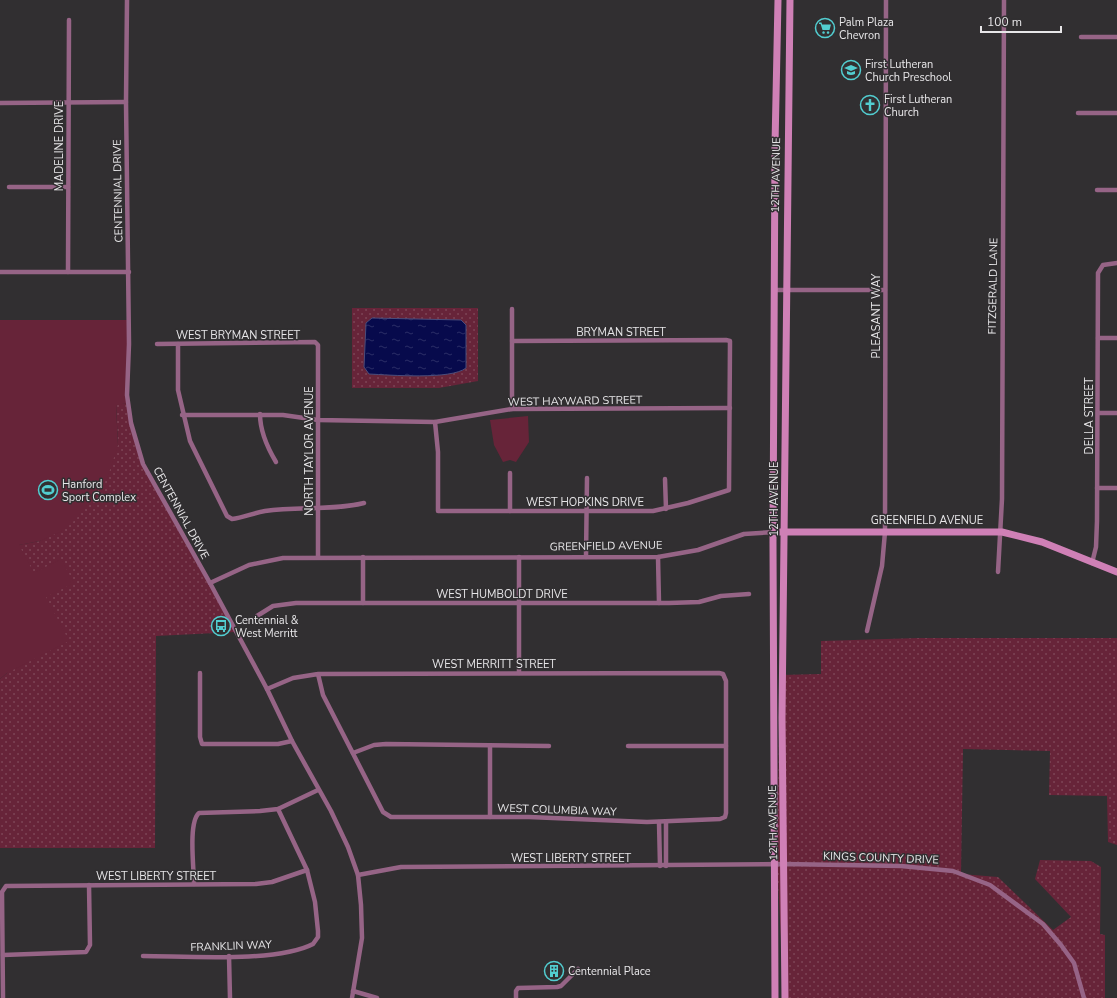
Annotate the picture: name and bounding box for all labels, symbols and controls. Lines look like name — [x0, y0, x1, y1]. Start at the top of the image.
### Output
scale bar — [981, 8, 1061, 34]
text: 100 m — [987, 14, 1022, 30]
place label: Palm Plaza Chevron — [839, 15, 894, 43]
supermarket icon: Palm Plaza Chevron — [814, 17, 836, 39]
place label: First Lutheran Church Preschool — [865, 57, 952, 85]
school or university icon: First Lutheran Church Preschool — [840, 59, 862, 81]
place label: First Lutheran Church — [884, 92, 952, 120]
church icon: First Lutheran Church — [859, 94, 881, 116]
street label: MADELINE DRIVE — [52, 101, 67, 191]
street label: 12TH AVENUE — [768, 137, 784, 213]
street label: CENTENNIAL DRIVE — [110, 139, 126, 243]
street label: FITZGERALD LANE — [985, 238, 1001, 334]
street label: PLEASANT WAY — [869, 273, 884, 358]
street label: BRYMAN STREET — [576, 325, 666, 340]
street label: WEST BRYMAN STREET — [176, 328, 300, 343]
street label: DELLA STREET — [1082, 377, 1097, 455]
street label: NORTH TAYLOR AVENUE — [302, 386, 317, 516]
street label: WEST HAYWARD STREET — [508, 392, 643, 410]
street label: 12TH AVENUE — [767, 462, 782, 537]
street label: CENTENNIAL DRIVE — [149, 464, 213, 562]
place label: Hanford Sport Complex — [62, 477, 136, 505]
sports icon: Hanford Sport Complex — [37, 479, 59, 501]
street label: WEST HOPKINS DRIVE — [526, 495, 644, 510]
street label: GREENFIELD AVENUE — [871, 513, 983, 528]
street label: GREENFIELD AVENUE — [550, 538, 662, 554]
street label: WEST HUMBOLDT DRIVE — [436, 587, 568, 602]
place label: Centennial & West Merritt — [235, 613, 299, 641]
bus stop icon: Centennial & West Merritt — [210, 615, 232, 637]
street label: WEST MERRITT STREET — [432, 657, 556, 672]
street label: 12TH AVENUE — [765, 785, 781, 861]
street label: WEST COLUMBIA WAY — [497, 800, 617, 820]
street label: KINGS COUNTY DRIVE — [823, 848, 939, 868]
street label: WEST LIBERTY STREET — [511, 851, 631, 866]
street label: WEST LIBERTY STREET — [96, 869, 216, 884]
street label: FRANKLIN WAY — [190, 937, 272, 955]
building icon: Centennial Place — [543, 960, 565, 982]
place label: Centennial Place — [568, 964, 651, 979]

